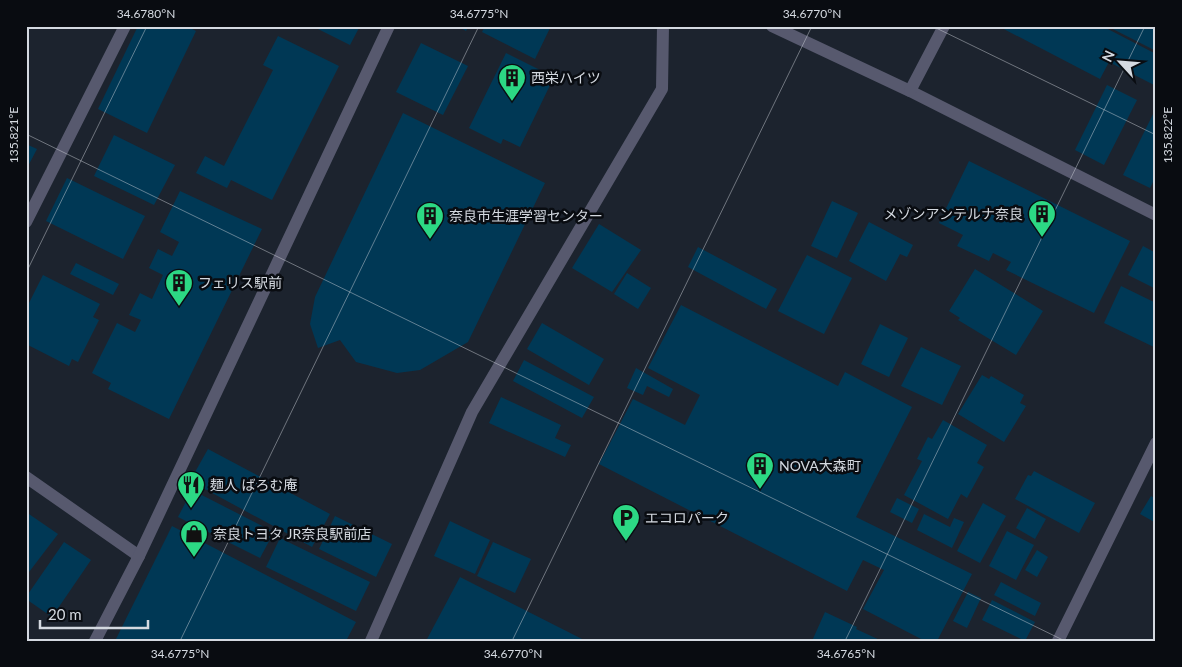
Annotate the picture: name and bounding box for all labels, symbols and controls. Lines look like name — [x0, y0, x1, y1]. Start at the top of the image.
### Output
text: 34.6780°N — [117, 6, 175, 21]
text: 34.6775°N — [450, 6, 508, 21]
text: 34.6770°N — [783, 6, 841, 21]
north arrow — [1094, 38, 1144, 88]
text: N — [1098, 48, 1118, 65]
building icon: 西栄ハイツ — [497, 63, 527, 102]
place label: 西栄ハイツ — [531, 69, 601, 86]
text: 135.821°E — [6, 107, 21, 163]
text: 135.822°E — [1160, 107, 1175, 163]
building icon: メゾンアンテルナ奈良 — [1027, 199, 1057, 238]
building icon: 奈良市生涯学習センター — [415, 201, 445, 240]
place label: メゾンアンテルナ奈良 — [884, 205, 1023, 222]
place label: 奈良市生涯学習センター — [449, 207, 603, 224]
building icon: フェリス駅前 — [164, 268, 194, 307]
place label: フェリス駅前 — [198, 274, 282, 291]
building icon: NOVA大森町 — [745, 451, 775, 490]
place label: NOVA大森町 — [779, 457, 861, 474]
restaurant icon: 麺人 ばろむ庵 — [176, 470, 206, 509]
place label: 麺人 ばろむ庵 — [210, 476, 298, 493]
parking icon: エコロパーク — [611, 503, 641, 542]
place label: エコロパーク — [645, 509, 729, 526]
shop icon: 奈良トヨタ JR奈良駅前店 — [179, 519, 209, 558]
place label: 奈良トヨタ JR奈良駅前店 — [213, 525, 371, 542]
scale bar — [40, 597, 148, 629]
text: 20 m — [48, 605, 82, 623]
text: 34.6775°N — [151, 646, 209, 661]
text: 34.6770°N — [484, 646, 542, 661]
text: 34.6765°N — [817, 646, 875, 661]

